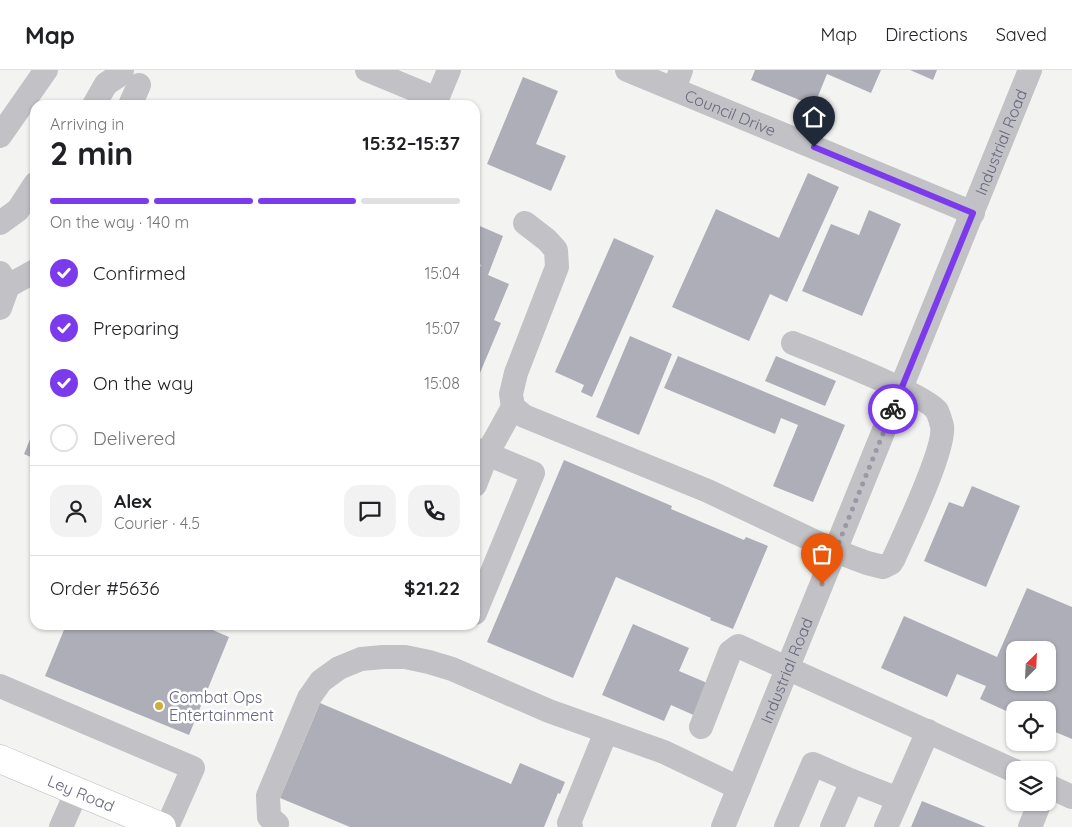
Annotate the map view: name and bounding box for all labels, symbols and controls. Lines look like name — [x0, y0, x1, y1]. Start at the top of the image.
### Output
text: Map — [25, 20, 75, 50]
text: Map — [820, 23, 857, 46]
text: Directions — [885, 23, 968, 46]
text: Saved — [996, 23, 1047, 46]
street label: Council Drive — [682, 85, 779, 141]
street label: Industrial Road — [970, 86, 1031, 198]
pin — [793, 96, 835, 147]
icon: home — [800, 103, 828, 131]
text: Arriving in — [50, 114, 124, 134]
text: 15:32–15:37 — [362, 131, 460, 155]
text: 2 min — [50, 133, 133, 173]
text: On the way · 140 m — [50, 212, 189, 232]
icon: check — [50, 259, 78, 287]
text: Confirmed — [93, 261, 186, 285]
text: 15:04 — [424, 263, 460, 283]
icon: check — [50, 314, 78, 342]
text: Preparing — [93, 316, 179, 340]
text: 15:07 — [426, 318, 460, 338]
icon: check — [50, 369, 78, 397]
text: On the way — [93, 371, 194, 395]
text: 15:08 — [424, 373, 460, 393]
courier — [868, 384, 918, 434]
icon: bike — [879, 395, 907, 423]
text: Delivered — [93, 426, 176, 450]
button: person — [50, 485, 102, 537]
button: chat — [344, 485, 396, 537]
button: phone — [408, 485, 460, 537]
text: Alex — [114, 489, 152, 513]
text: Courier · 4.5 — [114, 513, 200, 533]
pin — [801, 533, 843, 584]
icon: bag — [808, 540, 836, 568]
text: Order #5636 — [50, 576, 159, 600]
text: $21.22 — [404, 576, 460, 600]
street label: Industrial Road — [756, 615, 817, 726]
north arrow — [1006, 641, 1056, 691]
map controls — [1006, 641, 1056, 811]
place label: Combat Ops Entertainment — [169, 687, 274, 725]
marker: Combat Ops Entertainment — [153, 700, 165, 712]
button: locate — [1006, 701, 1056, 751]
button: layers — [1006, 761, 1056, 811]
street label: Ley Road — [45, 770, 118, 816]

